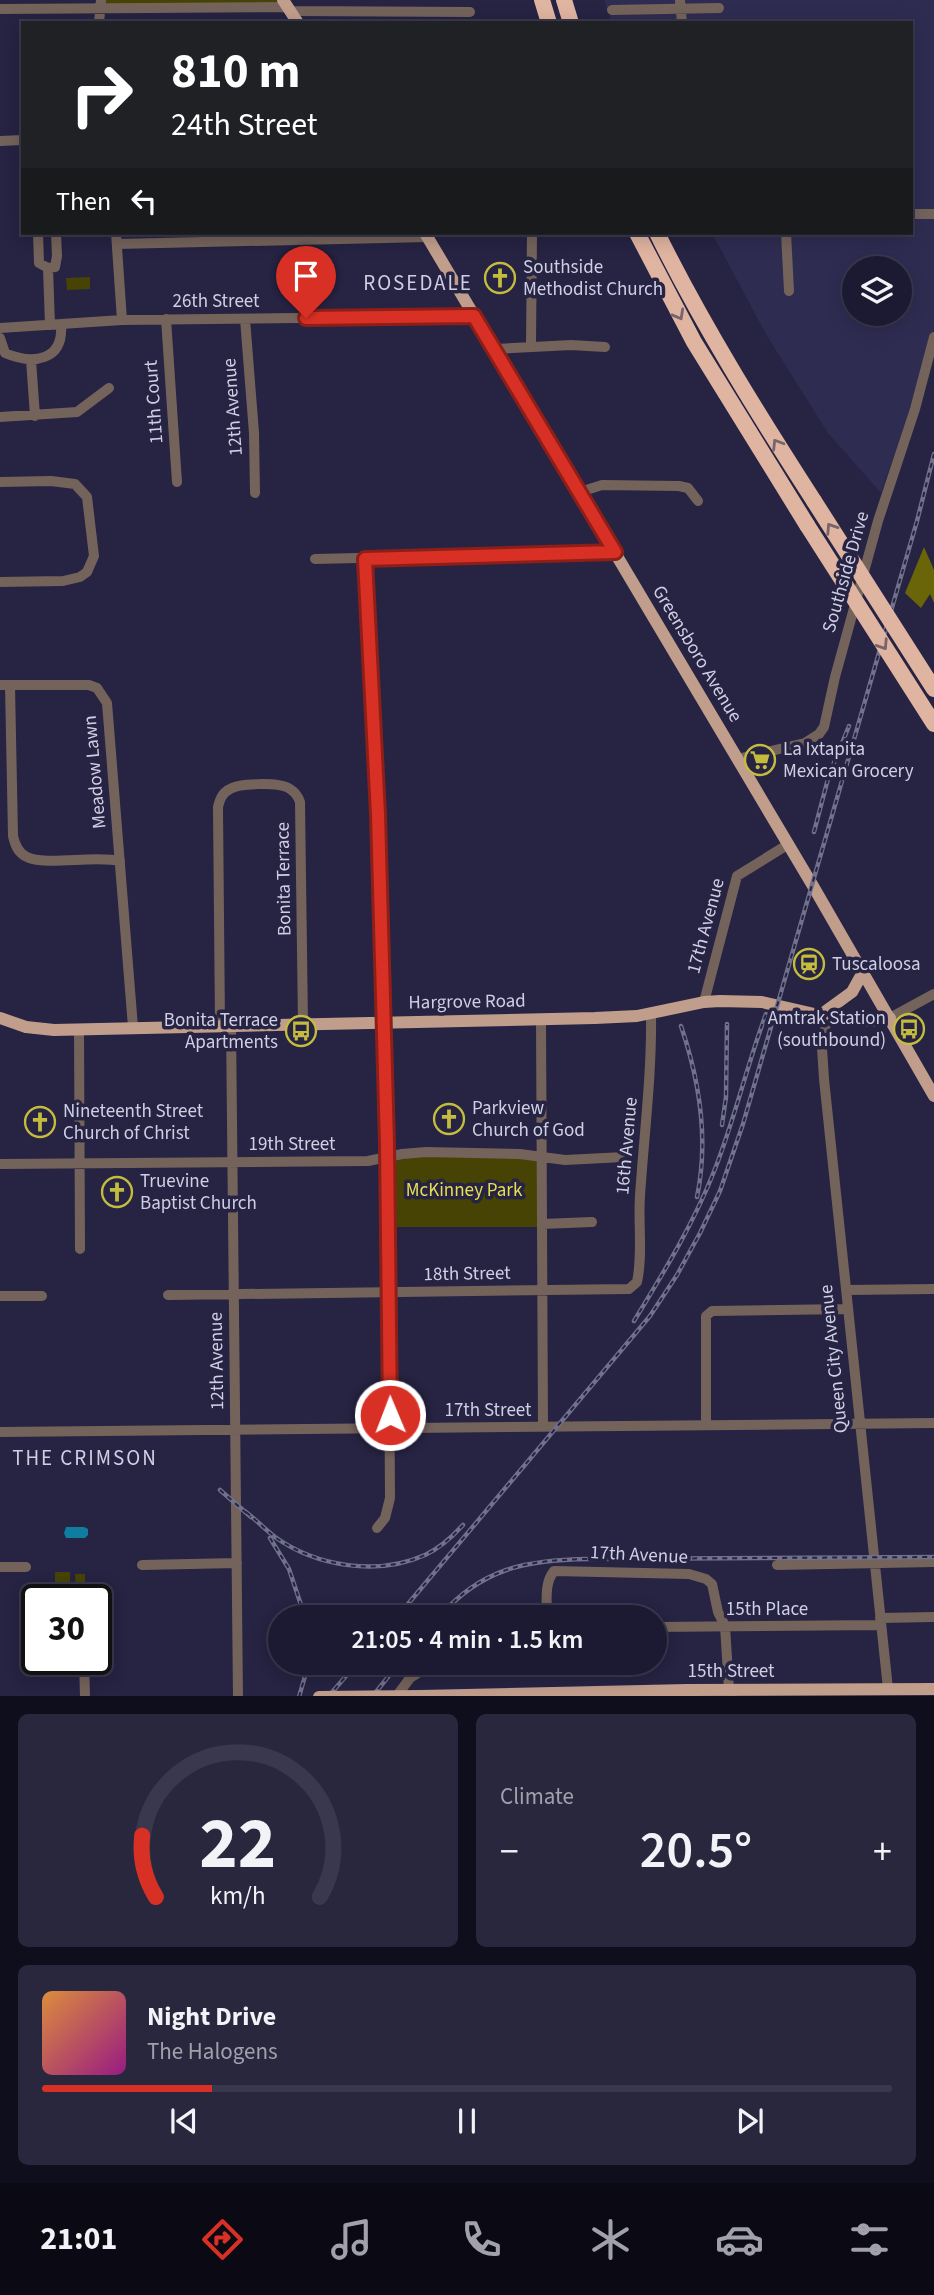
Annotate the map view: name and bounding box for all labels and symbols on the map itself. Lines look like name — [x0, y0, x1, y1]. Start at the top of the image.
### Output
pin — [276, 246, 336, 318]
place label: Southside Methodist Church — [523, 254, 663, 303]
church icon: Southside Methodist Church — [483, 261, 517, 295]
district label: ROSEDALE — [363, 268, 473, 298]
street label: 26th Street — [172, 288, 260, 315]
one-way arrow — [671, 308, 684, 321]
street label: 12th Avenue — [216, 357, 250, 457]
street label: 11th Court — [138, 359, 170, 445]
one-way arrow — [773, 438, 786, 451]
street label: Southside Drive — [816, 508, 876, 636]
one-way arrow — [826, 523, 839, 536]
street label: Greensboro Avenue — [645, 581, 749, 727]
one-way arrow — [875, 637, 888, 650]
street label: Meadow Lawn — [77, 714, 113, 830]
place label: La Ixtapita Mexican Grocery — [783, 736, 914, 785]
supermarket icon: La Ixtapita Mexican Grocery — [743, 743, 777, 777]
street label: Bonita Terrace — [270, 822, 298, 936]
street label: 17th Avenue — [680, 875, 732, 977]
station icon: Tuscaloosa — [792, 947, 826, 981]
place label: Tuscaloosa — [832, 951, 921, 978]
street label: Hargrove Road — [408, 987, 526, 1017]
place label: Amtrak Station (southbound) — [768, 1005, 886, 1054]
place label: Bonita Terrace Apartments — [164, 1007, 278, 1056]
bus stop icon: Amtrak Station (southbound) — [892, 1012, 926, 1046]
bus stop icon: Bonita Terrace Apartments — [284, 1014, 318, 1048]
place label: Parkview Church of God — [472, 1095, 585, 1144]
street label: 16th Avenue — [609, 1096, 645, 1196]
place label: Nineteenth Street Church of Christ — [63, 1098, 204, 1147]
church icon: Parkview Church of God — [432, 1102, 466, 1136]
church icon: Nineteenth Street Church of Christ — [23, 1105, 57, 1139]
street label: 19th Street — [248, 1131, 336, 1158]
place label: Truevine Baptist Church — [140, 1168, 257, 1217]
church icon: Truevine Baptist Church — [100, 1175, 134, 1209]
park label: McKinney Park — [406, 1177, 523, 1204]
street label: 18th Street — [423, 1260, 511, 1288]
street label: Queen City Avenue — [813, 1283, 855, 1435]
street label: 12th Avenue — [203, 1312, 231, 1410]
position arrow — [353, 1378, 427, 1452]
street label: 17th Street — [444, 1397, 532, 1424]
district label: THE CRIMSON — [12, 1443, 158, 1473]
street label: 17th Avenue — [589, 1539, 689, 1571]
speed limit sign: 30 — [21, 1584, 112, 1675]
street label: 15th Place — [726, 1596, 808, 1623]
street label: 15th Street — [687, 1658, 775, 1685]

